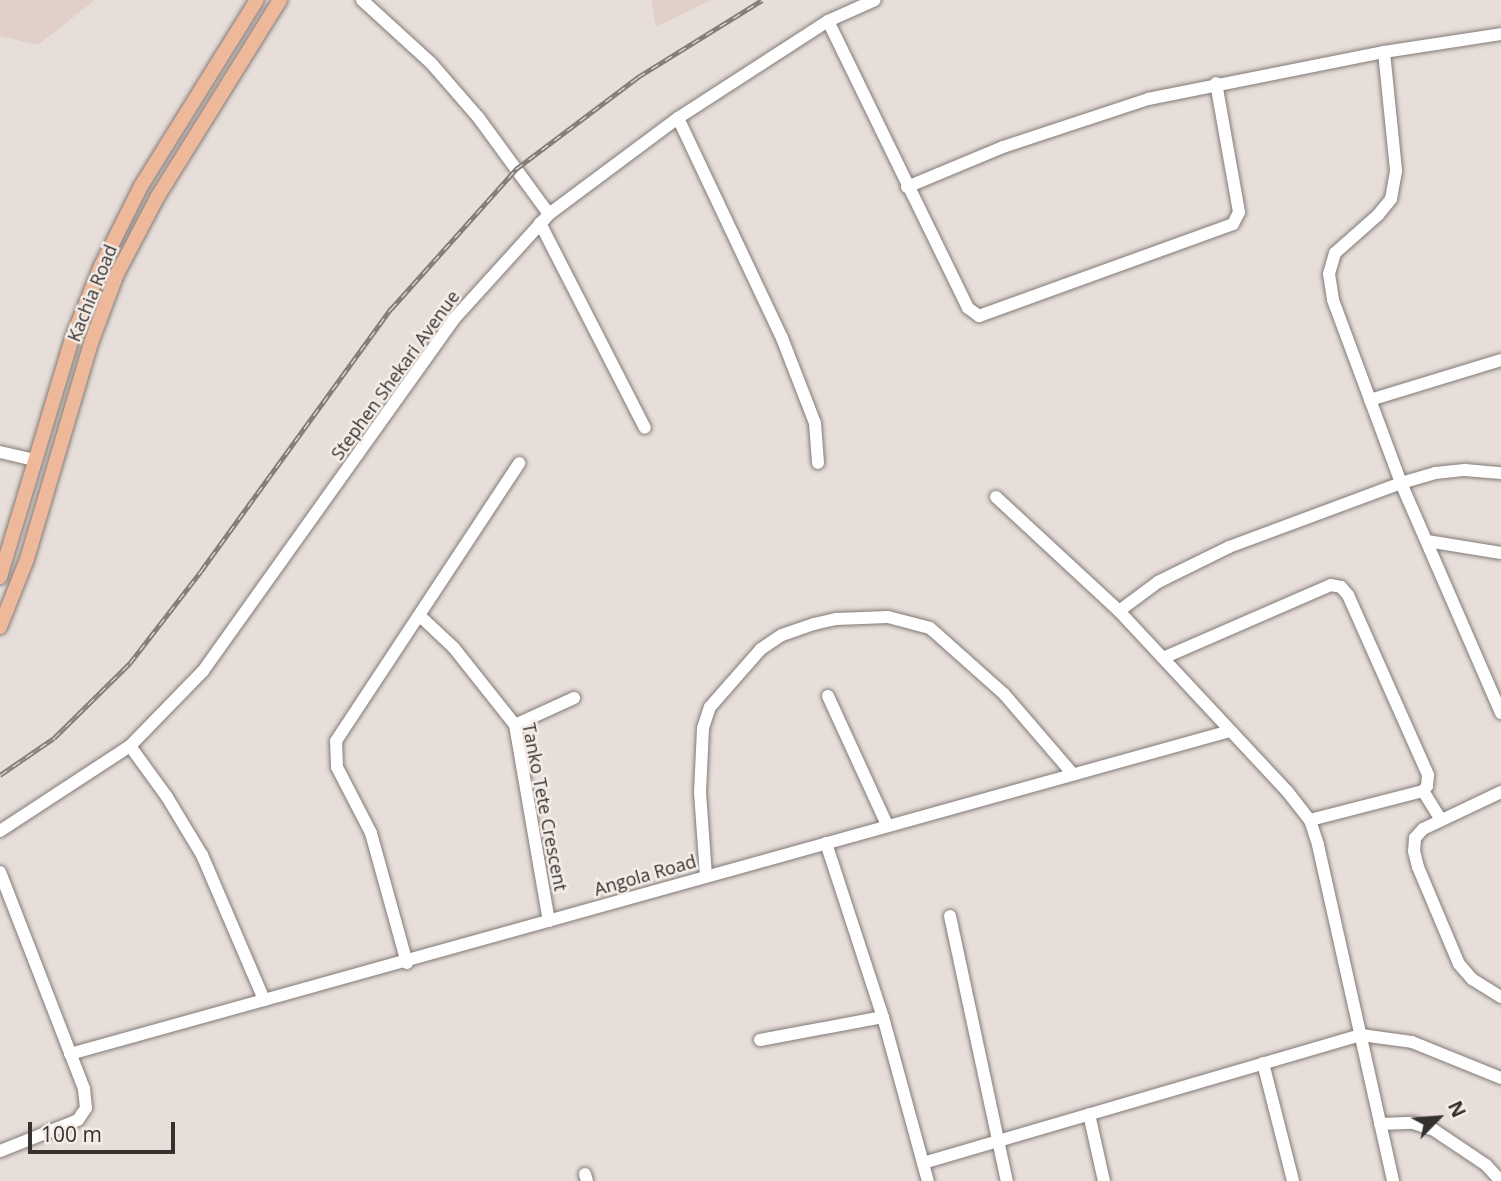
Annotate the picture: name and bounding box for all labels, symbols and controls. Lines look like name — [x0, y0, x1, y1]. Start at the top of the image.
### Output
street label: Kachia Road — [63, 241, 121, 345]
street label: Stephen Shekari Avenue — [326, 286, 464, 464]
street label: Tanko Tete Crescent — [518, 721, 572, 893]
street label: Angola Road — [591, 850, 699, 900]
north arrow — [1403, 1083, 1473, 1153]
text: N — [1442, 1097, 1472, 1122]
scale bar — [32, 1108, 178, 1152]
text: 100 m — [41, 1120, 102, 1148]

